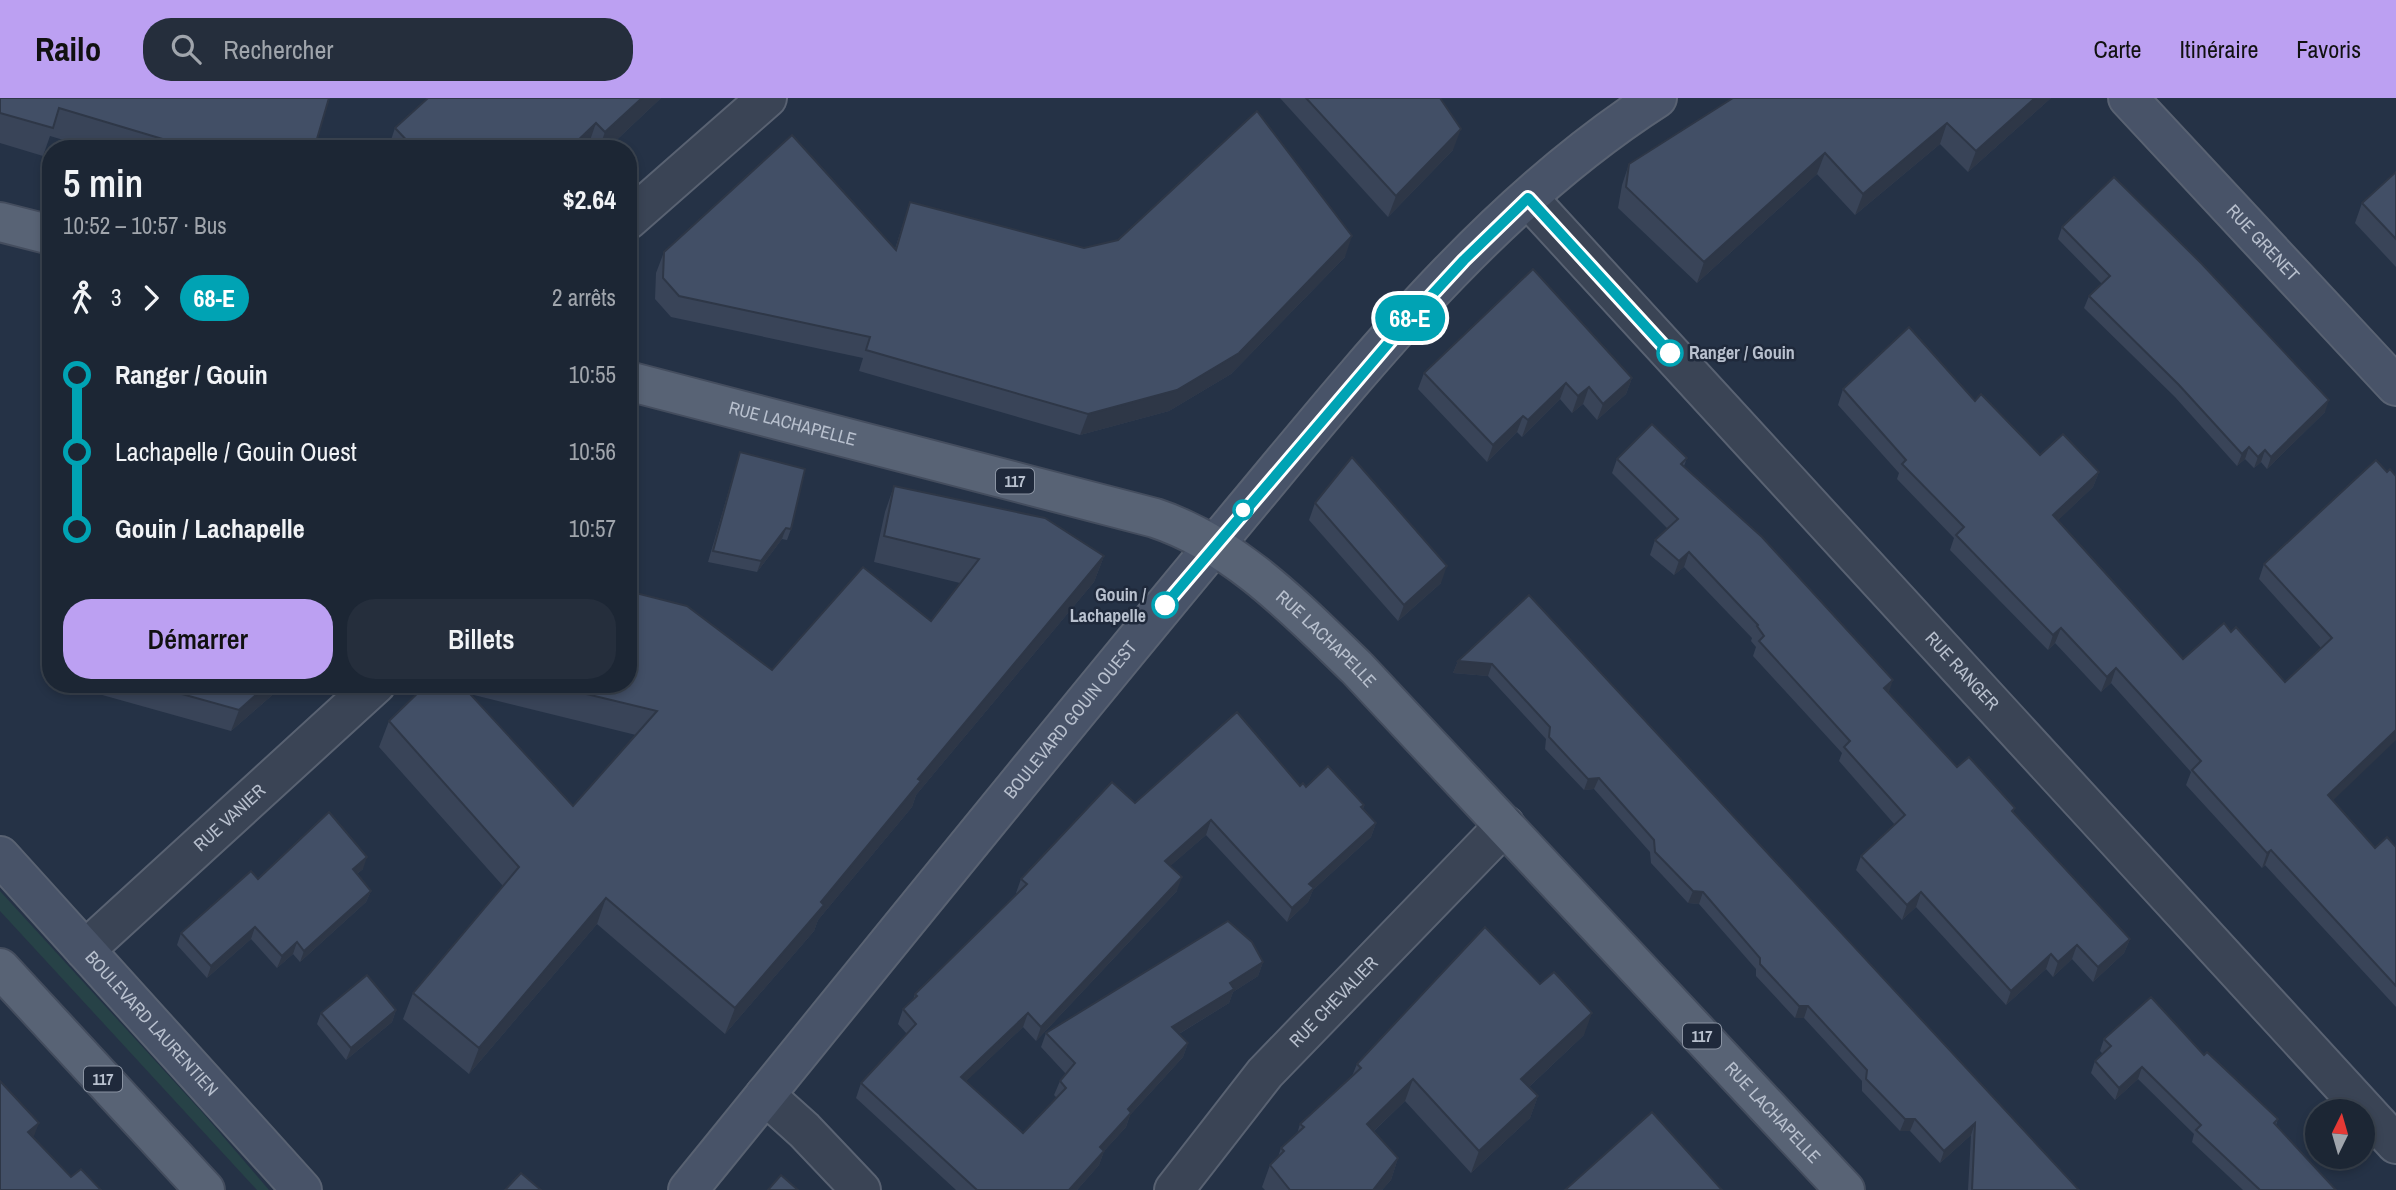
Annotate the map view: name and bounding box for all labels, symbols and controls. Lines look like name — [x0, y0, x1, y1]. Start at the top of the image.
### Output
search box — [143, 18, 633, 81]
text: Railo — [35, 27, 101, 71]
icon: search — [167, 30, 205, 68]
text: Rechercher — [223, 32, 333, 67]
text: Carte — [2093, 33, 2142, 65]
text: Itinéraire — [2180, 33, 2258, 65]
text: Favoris — [2296, 33, 2361, 65]
text: 5 min — [63, 158, 143, 209]
text: $2.64 — [563, 182, 616, 217]
street label: RUE GRENET — [2221, 199, 2305, 287]
text: 10:52 – 10:57 · Bus — [63, 210, 227, 241]
icon: walk — [63, 279, 101, 317]
icon: forward — [132, 279, 170, 317]
text: 3 — [111, 282, 122, 313]
text: 68-E — [194, 282, 235, 314]
text: 2 arrêts — [552, 282, 616, 313]
line badge: 68-E — [1361, 295, 1459, 341]
text: 68-E — [1389, 302, 1431, 334]
marker: Ranger / Gouin — [1657, 340, 1683, 366]
place label: Ranger / Gouin — [1689, 340, 1795, 365]
text: Ranger / Gouin — [115, 357, 268, 392]
text: 10:55 — [569, 359, 616, 390]
street label: RUE LACHAPELLE — [726, 395, 859, 452]
text: Lachapelle / Gouin Ouest — [115, 434, 357, 469]
text: 10:56 — [569, 436, 616, 467]
road number: 117 — [996, 468, 1034, 494]
unlabelled marker — [1233, 500, 1253, 520]
text: Gouin / Lachapelle — [115, 511, 305, 546]
text: 10:57 — [569, 513, 616, 544]
place label: Gouin / Lachapelle — [1070, 582, 1147, 628]
street label: RUE LACHAPELLE — [1271, 584, 1382, 693]
marker: Gouin / Lachapelle — [1152, 592, 1178, 618]
button: Démarrer — [63, 599, 333, 679]
button: Billets — [347, 599, 616, 679]
street label: RUE RANGER — [1920, 626, 2005, 716]
street label: BOULEVARD GOUIN OUEST — [998, 635, 1142, 804]
street label: RUE VANIER — [188, 778, 271, 857]
street label: BOULEVARD LAURENTIEN — [80, 945, 224, 1101]
street label: RUE CHEVALIER — [1283, 950, 1384, 1053]
road number: 117 — [1683, 1024, 1721, 1048]
street label: RUE LACHAPELLE — [1719, 1056, 1827, 1168]
road number: 117 — [84, 1066, 122, 1091]
north arrow — [2305, 1099, 2375, 1169]
map controls — [2305, 1099, 2375, 1169]

